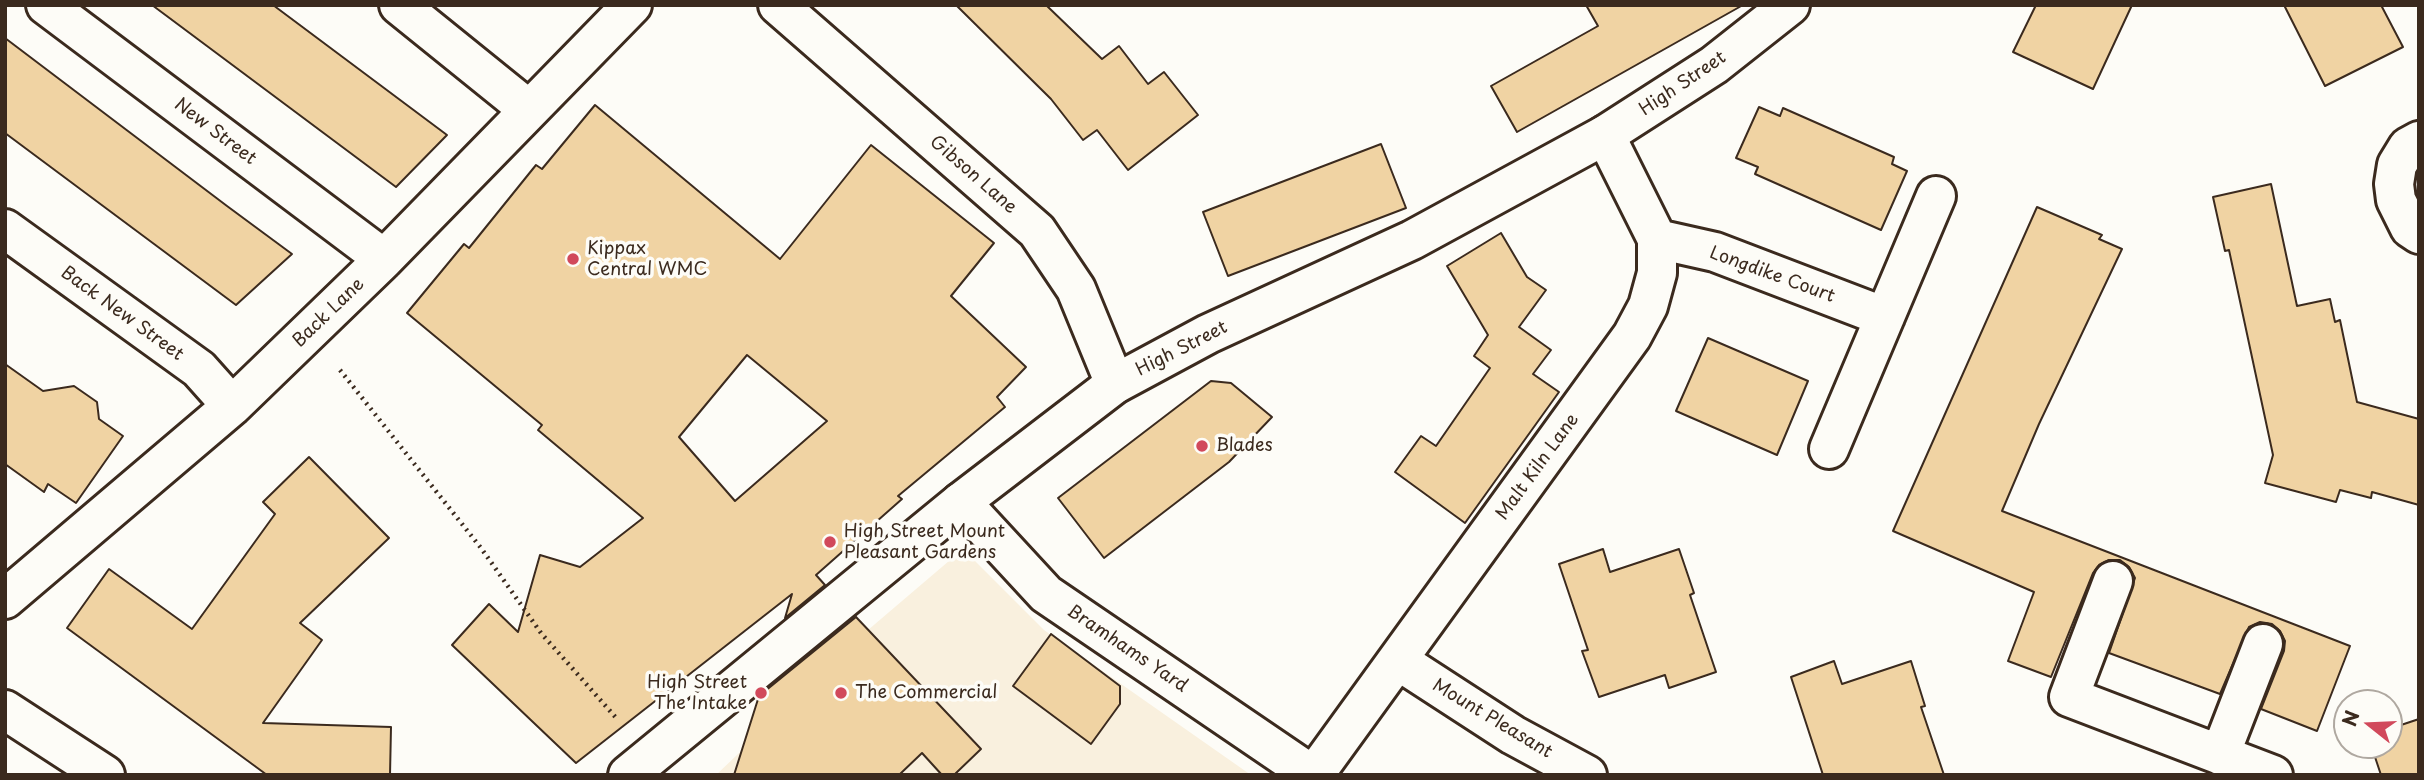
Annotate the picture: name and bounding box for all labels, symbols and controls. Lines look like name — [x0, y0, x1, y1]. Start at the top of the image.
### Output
street label: High Street — [1636, 47, 1730, 121]
street label: New Street — [170, 94, 260, 170]
street label: Gibson Lane — [925, 131, 1021, 219]
place label: Kippax Central WMC — [587, 238, 707, 280]
street label: Longdike Court — [1706, 242, 1838, 308]
marker: Kippax Central WMC — [565, 251, 581, 267]
street label: Back New Street — [56, 262, 188, 366]
street label: Back Lane — [289, 274, 369, 352]
street label: High Street — [1133, 317, 1231, 381]
street label: Malt Kiln Lane — [1492, 409, 1584, 525]
place label: Blades — [1216, 435, 1273, 457]
marker: Blades — [1194, 438, 1210, 454]
place label: High Street Mount Pleasant Gardens — [844, 521, 1005, 564]
marker: High Street Mount Pleasant Gardens — [822, 534, 838, 550]
street label: Bramhams Yard — [1063, 601, 1191, 697]
place label: High Street The Intake — [647, 672, 747, 714]
street label: Mount Pleasant — [1428, 675, 1556, 763]
place label: The Commercial — [855, 682, 997, 704]
marker: High Street The Intake — [753, 685, 769, 701]
marker: The Commercial — [833, 685, 849, 701]
north arrow — [2333, 689, 2403, 759]
text: N — [2334, 707, 2366, 730]

